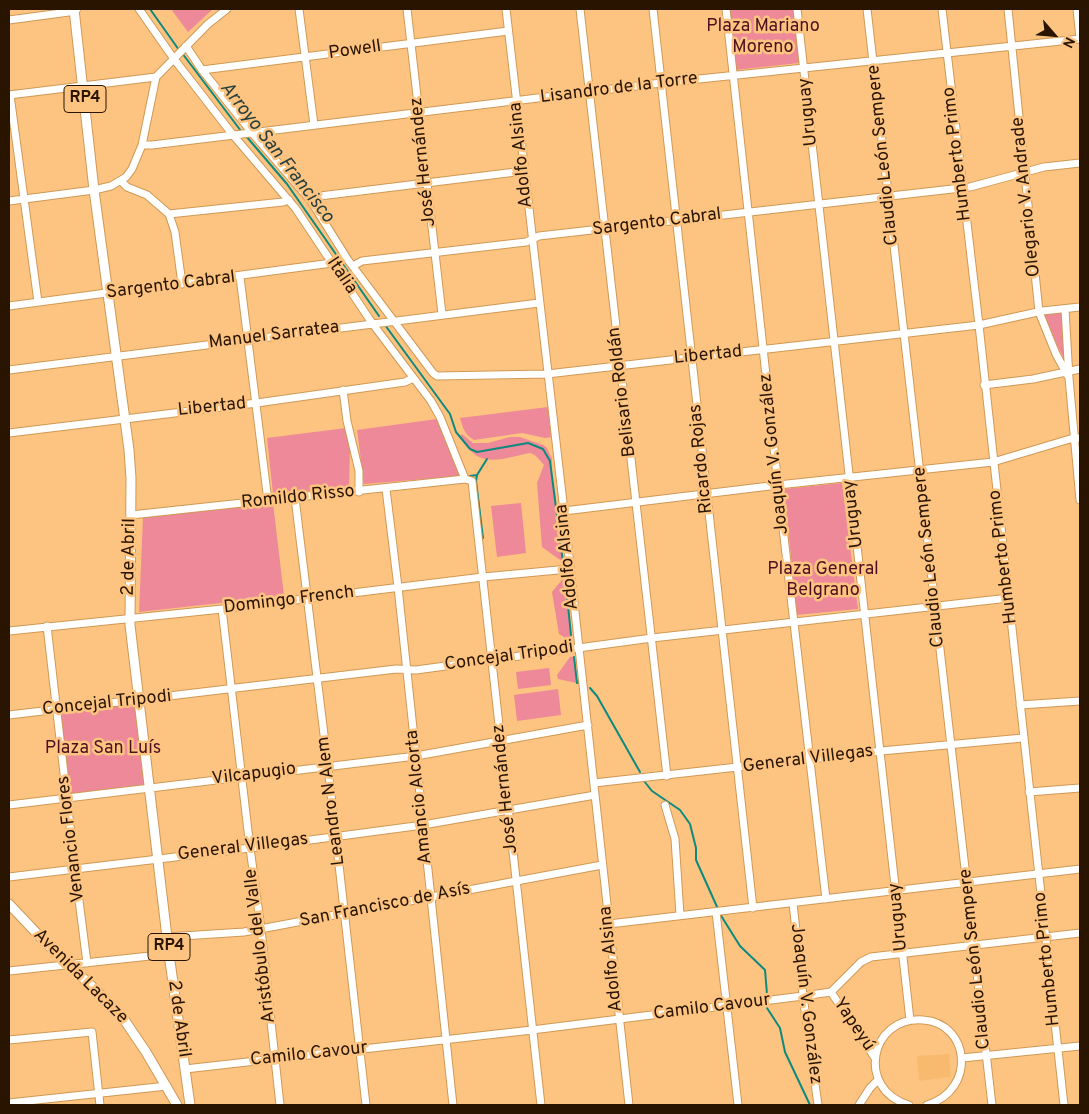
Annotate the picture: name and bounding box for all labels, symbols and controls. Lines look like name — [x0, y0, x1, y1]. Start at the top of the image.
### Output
north arrow — [1029, 10, 1079, 60]
park label: Plaza Mariano Moreno — [706, 16, 820, 58]
text: N — [1058, 34, 1078, 50]
street label: Powell — [327, 37, 383, 65]
street label: Claudio León Sempere — [864, 64, 904, 246]
street label: Lisandro de la Torre — [539, 69, 699, 109]
street label: Uruguay — [795, 77, 823, 147]
water label: Arroyo San Francisco — [214, 78, 338, 228]
road number: RP4 — [64, 86, 106, 112]
street label: Humberto Primo — [939, 86, 977, 222]
street label: José Hernández — [406, 96, 442, 228]
street label: Adolfo Alsina — [506, 101, 538, 209]
street label: Olegario V. Andrade — [1008, 116, 1046, 278]
street label: Sargento Cabral — [591, 204, 723, 242]
street label: Italia — [321, 253, 361, 299]
street label: Sargento Cabral — [105, 267, 237, 305]
street label: Manuel Sarratea — [207, 317, 341, 355]
street label: Belisario Roldán — [604, 326, 642, 458]
street label: Libertad — [673, 342, 743, 370]
street label: Joaquín V. González — [756, 372, 794, 536]
street label: Libertad — [177, 394, 247, 422]
street label: Ricardo Rojas — [686, 403, 718, 515]
street label: Claudio León Sempere — [910, 466, 950, 648]
street label: Uruguay — [839, 479, 869, 549]
street label: Romildo Risso — [240, 481, 356, 515]
street label: Humberto Primo — [985, 489, 1023, 625]
street label: Adolfo Alsina — [552, 503, 584, 611]
street label: 2 de Abril — [119, 518, 141, 596]
park label: Plaza General Belgrano — [767, 559, 879, 602]
street label: Domingo French — [223, 582, 355, 620]
street label: Concejal Tripodi — [443, 637, 575, 677]
street label: Concejal Tripodi — [41, 686, 173, 722]
street label: José Hernández — [488, 723, 524, 855]
street label: Amancio Alcorta — [402, 729, 438, 865]
street label: Leandro N Alem — [313, 735, 351, 867]
park label: Plaza San Luís — [45, 738, 161, 760]
street label: General Villegas — [741, 741, 875, 779]
street label: Vilcapugio — [211, 759, 297, 791]
street label: Venancio Flores — [54, 774, 90, 904]
street label: General Villegas — [176, 829, 310, 867]
street label: Aristóbulo del Valle — [241, 867, 281, 1025]
street label: Claudio León Sempere — [956, 868, 996, 1050]
street label: San Francisco de Asís — [298, 879, 472, 933]
street label: Uruguay — [885, 882, 913, 952]
street label: Humberto Primo — [1030, 891, 1066, 1027]
street label: Adolfo Alsina — [596, 905, 628, 1013]
street label: Joaquín V. González — [784, 922, 826, 1086]
street label: Avenida Lacaze — [28, 925, 132, 1029]
road number: RP4 — [148, 934, 190, 960]
street label: 2 de Abril — [162, 979, 194, 1059]
street label: Camilo Cavour — [652, 990, 772, 1026]
street label: Yapeyú — [827, 994, 879, 1056]
street label: Camilo Cavour — [249, 1038, 369, 1072]

